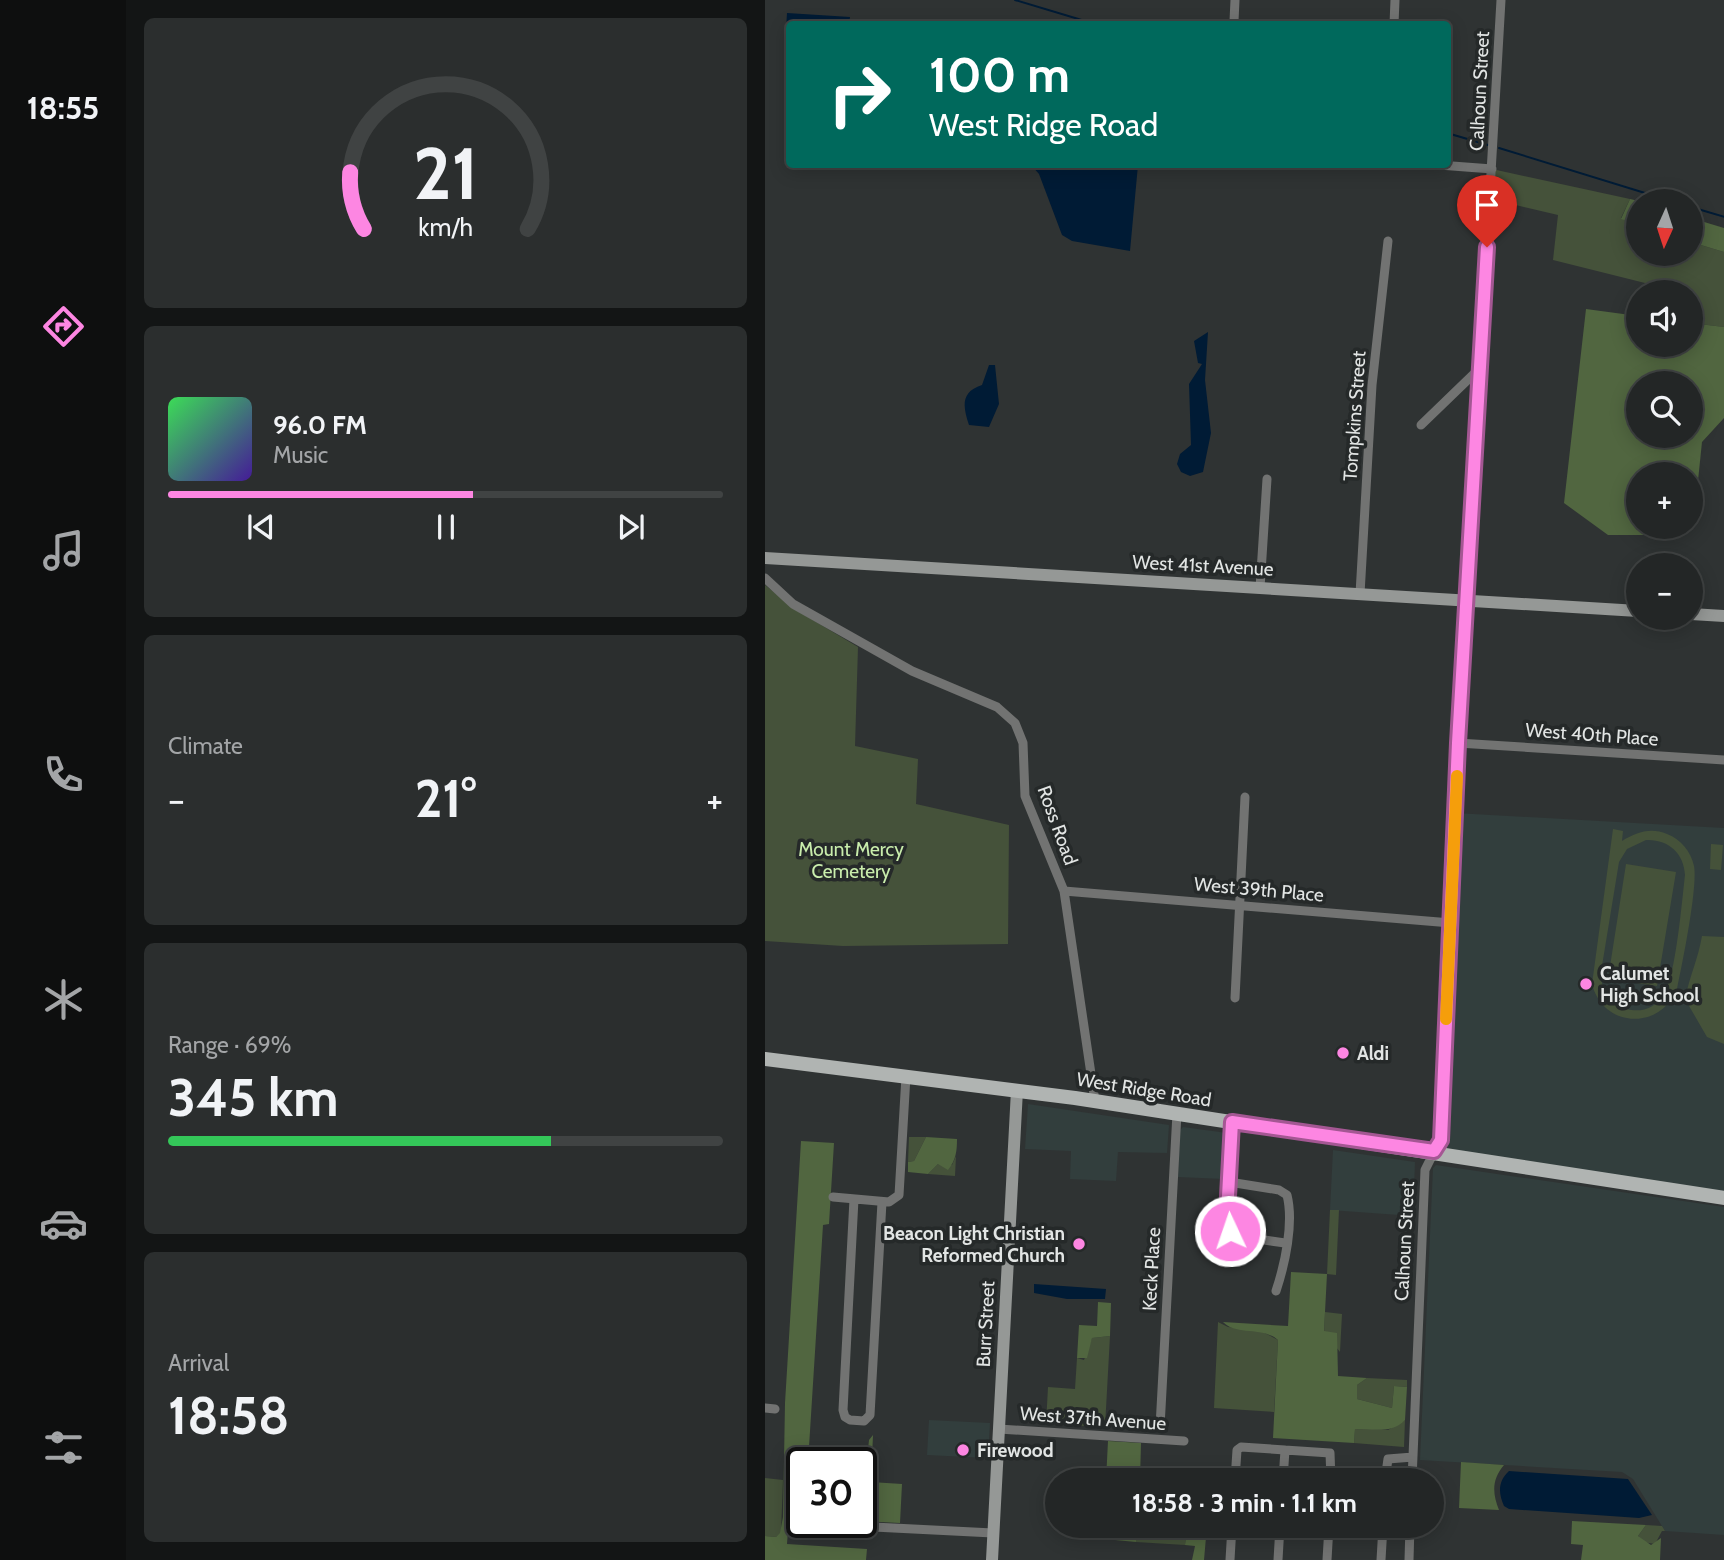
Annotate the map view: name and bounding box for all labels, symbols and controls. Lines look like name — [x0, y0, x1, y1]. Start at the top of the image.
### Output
street label: Calhoun Street — [1465, 30, 1494, 151]
text: 100 m — [929, 45, 1070, 104]
icon: right — [814, 49, 905, 140]
text: 18:55 — [27, 88, 99, 127]
text: West Ridge Road — [929, 105, 1158, 144]
text: 21 — [413, 130, 478, 218]
pin — [1457, 175, 1517, 247]
icon: arrive — [1468, 186, 1506, 224]
north arrow — [1626, 189, 1703, 266]
map controls — [1626, 189, 1703, 630]
text: km/h — [418, 212, 473, 242]
button: sound — [1626, 280, 1703, 357]
icon: directions — [39, 302, 88, 351]
street label: Tompkins Street — [1338, 350, 1371, 482]
button: search — [1626, 371, 1703, 448]
text: 96.0 FM — [273, 409, 367, 441]
text: Music — [273, 441, 328, 469]
button: + — [1626, 462, 1703, 539]
icon: previous — [242, 508, 280, 546]
icon: pause — [427, 508, 465, 546]
icon: next — [612, 508, 650, 546]
icon: music — [39, 526, 88, 575]
street label: West 41st Avenue — [1132, 550, 1274, 581]
button: − — [1626, 553, 1703, 630]
street label: West 40th Place — [1525, 718, 1660, 751]
text: Climate — [168, 732, 243, 760]
icon: phone — [39, 750, 88, 799]
text: 21° — [415, 767, 476, 830]
text: − — [168, 776, 185, 823]
text: + — [706, 776, 723, 823]
street label: Ross Road — [1033, 782, 1082, 868]
park label: Mount Mercy Cemetery — [798, 838, 904, 883]
street label: West 39th Place — [1193, 872, 1325, 907]
place label: Calumet High School — [1600, 962, 1699, 1007]
icon: climate — [39, 975, 88, 1024]
marker: Calumet High School — [1578, 976, 1594, 992]
text: Range · 69% — [168, 1031, 292, 1059]
place label: Aldi — [1357, 1042, 1389, 1065]
marker: Aldi — [1335, 1045, 1351, 1061]
text: 345 km — [168, 1066, 338, 1129]
street label: West Ridge Road — [1075, 1067, 1213, 1111]
street label: Calhoun Street — [1390, 1180, 1419, 1301]
position arrow — [1193, 1194, 1267, 1268]
icon: car — [39, 1199, 88, 1248]
place label: Beacon Light Christian Reformed Church — [883, 1222, 1065, 1267]
street label: Keck Place — [1138, 1226, 1165, 1312]
marker: Beacon Light Christian Reformed Church — [1071, 1236, 1087, 1252]
street label: Burr Street — [972, 1280, 999, 1368]
text: Arrival — [168, 1349, 229, 1377]
text: 18:58 — [168, 1384, 289, 1447]
street label: West 37th Avenue — [1019, 1402, 1167, 1435]
icon: filters — [39, 1423, 88, 1472]
place label: Firewood — [977, 1439, 1053, 1462]
marker: Firewood — [955, 1442, 971, 1458]
speed limit sign: 30 — [786, 1447, 877, 1538]
text: 18:58 · 3 min · 1.1 km — [1132, 1487, 1357, 1519]

